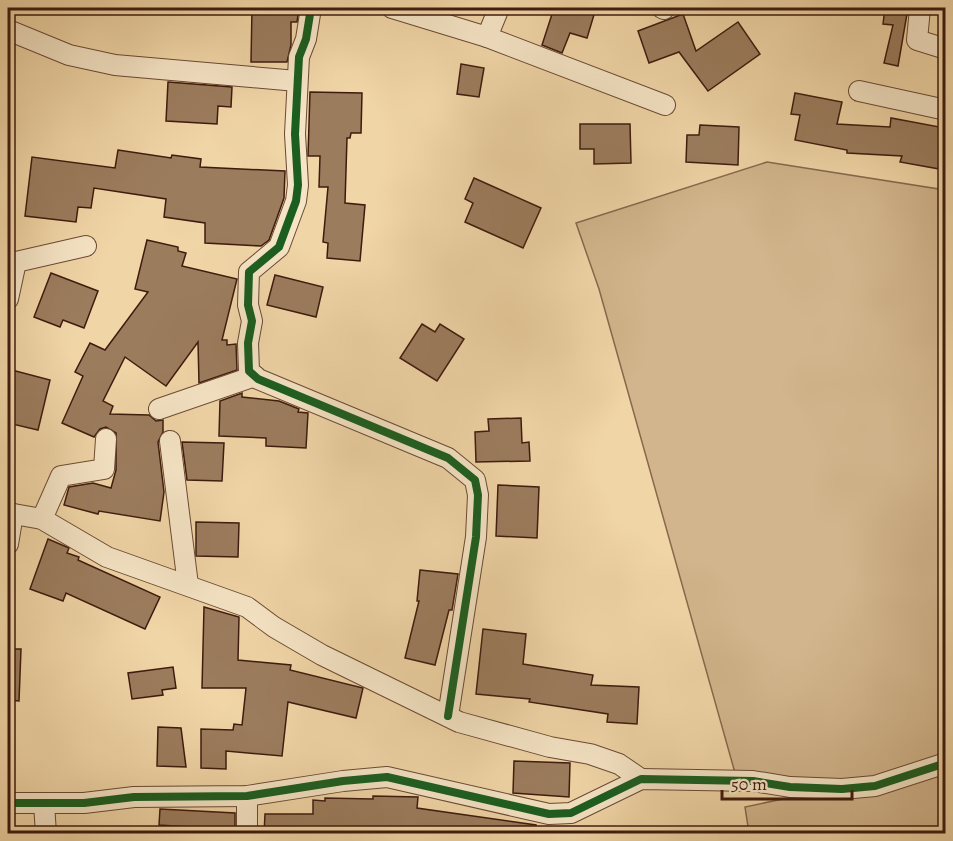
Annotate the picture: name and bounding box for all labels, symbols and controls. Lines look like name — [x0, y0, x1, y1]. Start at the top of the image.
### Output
scale bar — [722, 763, 852, 801]
text: 50 m — [731, 772, 767, 796]

